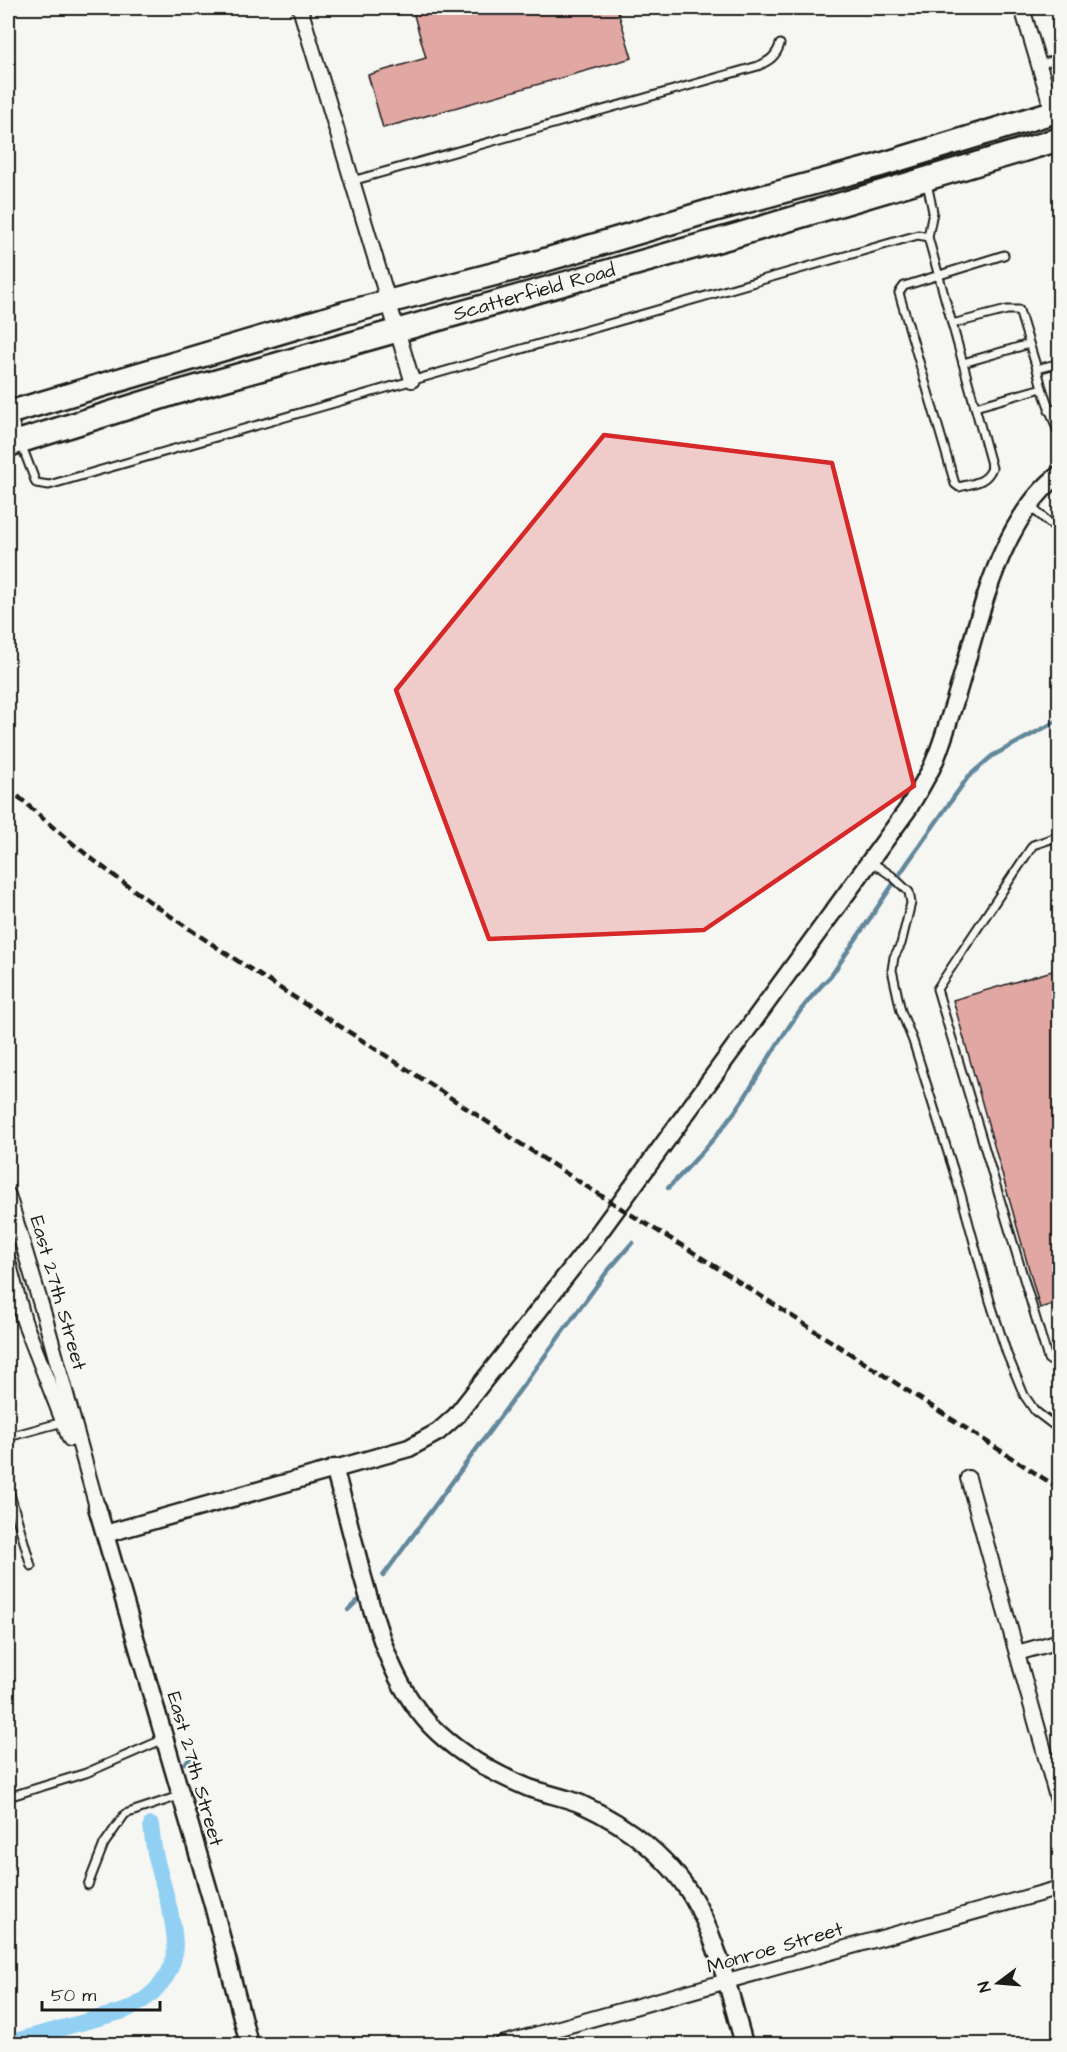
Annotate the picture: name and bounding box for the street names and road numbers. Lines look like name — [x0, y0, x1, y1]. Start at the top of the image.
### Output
street label: Scatterfield Road — [450, 256, 618, 328]
street label: East 27th Street — [23, 1212, 93, 1374]
street label: East 27th Street — [160, 1688, 230, 1850]
street label: Monroe Street — [704, 1915, 846, 1981]

